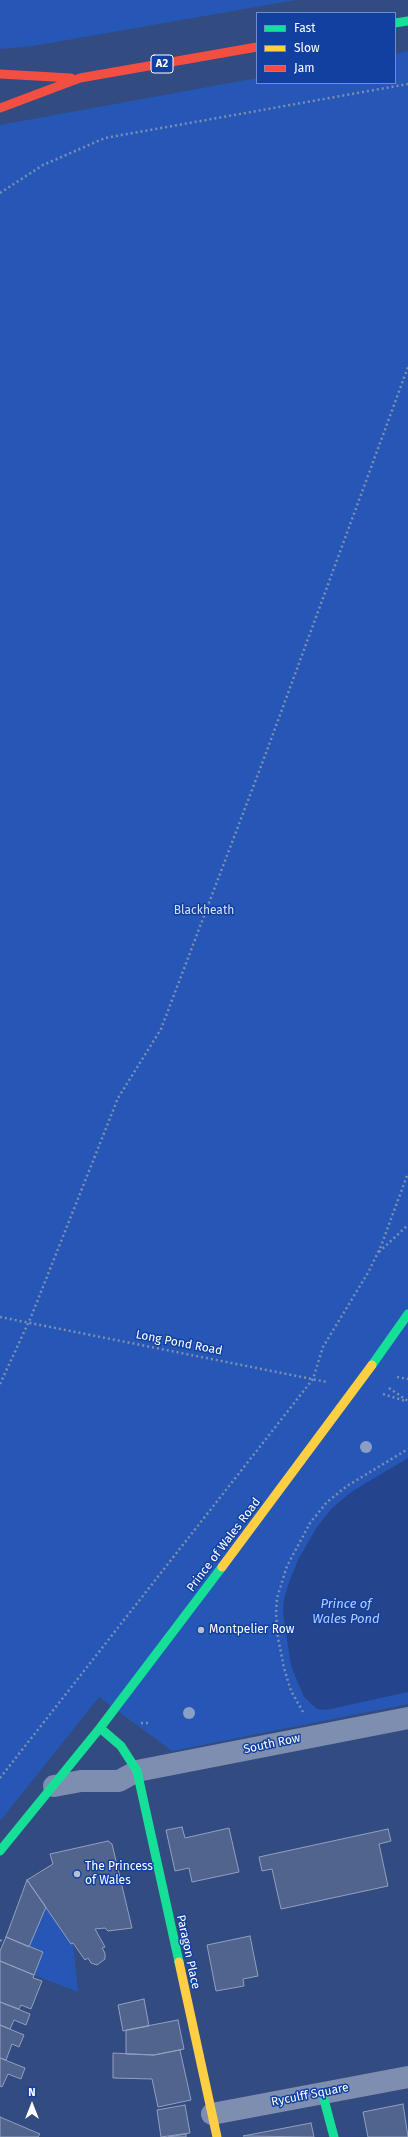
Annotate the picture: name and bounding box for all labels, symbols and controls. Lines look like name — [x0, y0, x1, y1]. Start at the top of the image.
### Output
legend — [256, 12, 396, 84]
text: Fast — [294, 21, 316, 35]
text: Slow — [294, 41, 320, 55]
road number: A2 — [151, 55, 173, 73]
text: Jam — [294, 61, 314, 75]
park label: Blackheath — [174, 904, 234, 918]
street label: Long Pond Road — [135, 1328, 223, 1358]
street label: Prince of Wales Road — [184, 1495, 264, 1595]
water label: Prince of Wales Pond — [312, 1596, 380, 1627]
place label: Montpelier Row — [209, 1623, 294, 1637]
marker: Montpelier Row — [196, 1625, 206, 1635]
street label: South Row — [242, 1731, 302, 1757]
place label: The Princess of Wales — [85, 1860, 153, 1888]
marker: The Princess of Wales — [72, 1869, 82, 1879]
street label: Paragon Place — [173, 1914, 203, 1990]
street label: Ryculff Square — [270, 2080, 350, 2110]
north arrow — [12, 2085, 52, 2125]
text: N — [28, 2086, 36, 2099]

